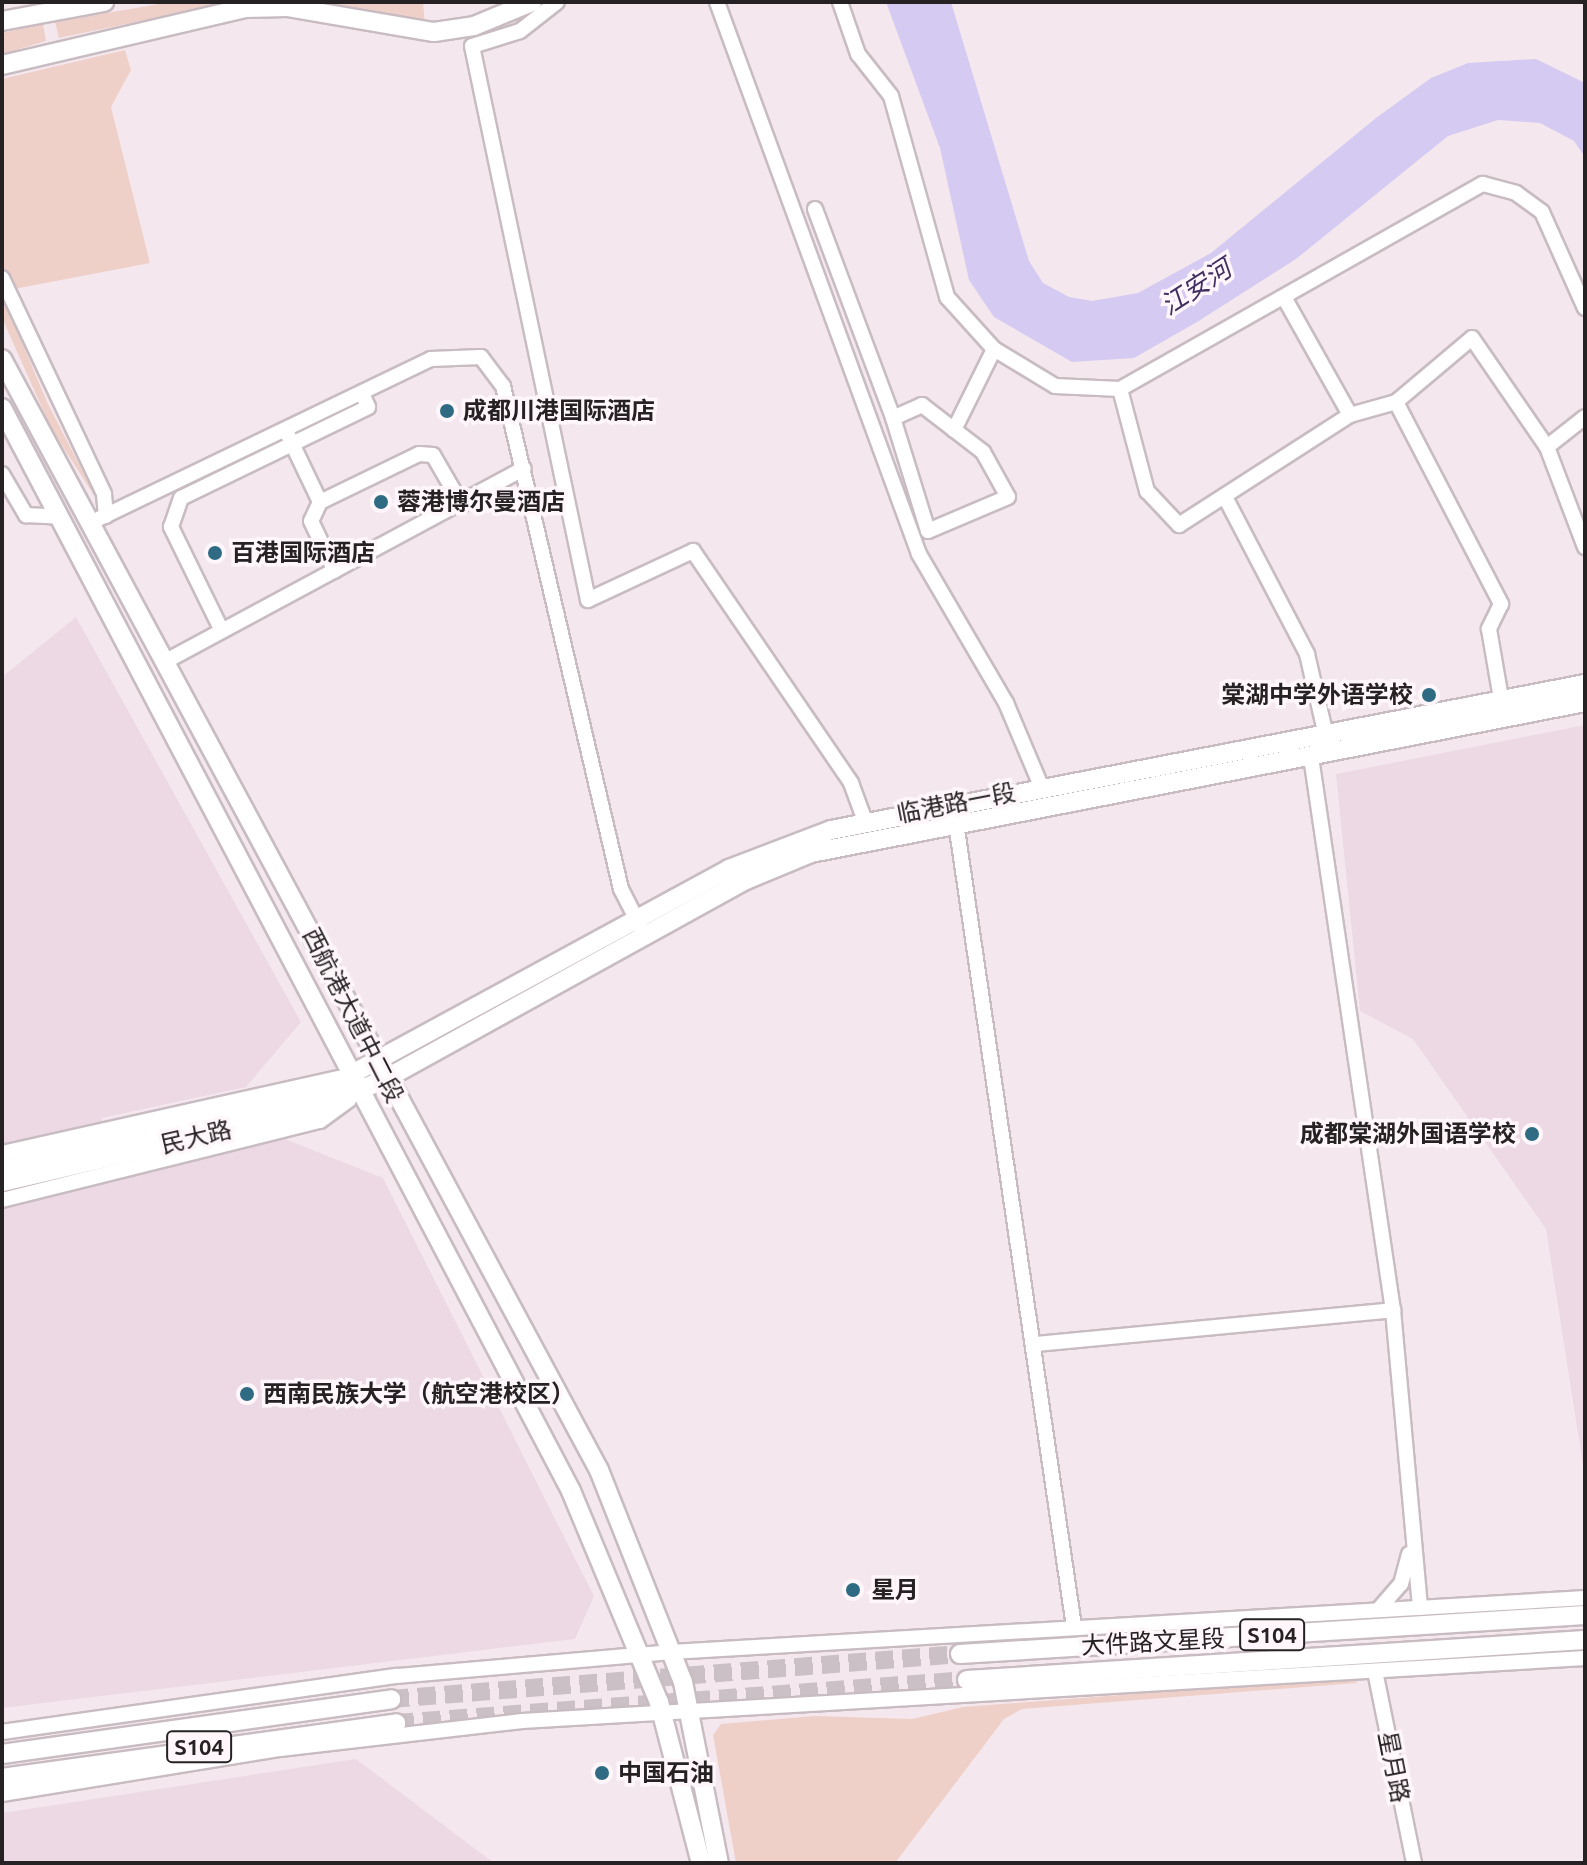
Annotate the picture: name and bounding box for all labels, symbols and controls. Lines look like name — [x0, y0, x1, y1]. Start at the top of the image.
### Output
water label: 江安河 — [1155, 253, 1237, 321]
place label: 成都川港国际酒店 — [463, 397, 655, 425]
marker: 成都川港国际酒店 — [438, 402, 456, 420]
place label: 蓉港博尔曼酒店 — [397, 488, 565, 516]
marker: 蓉港博尔曼酒店 — [372, 493, 390, 511]
place label: 百港国际酒店 — [231, 539, 375, 567]
marker: 百港国际酒店 — [206, 544, 224, 562]
place label: 棠湖中学外语学校 — [1221, 681, 1413, 709]
marker: 棠湖中学外语学校 — [1420, 686, 1438, 704]
street label: 临港路一段 — [894, 777, 1018, 829]
street label: 西航港大道中二段 — [297, 923, 409, 1107]
street label: 民大路 — [158, 1115, 234, 1159]
place label: 成都棠湖外国语学校 — [1300, 1120, 1516, 1148]
marker: 成都棠湖外国语学校 — [1523, 1125, 1541, 1143]
place label: 西南民族大学（航空港校区） — [263, 1380, 575, 1408]
marker: 西南民族大学（航空港校区） — [238, 1385, 256, 1403]
place label: 星月 — [871, 1576, 919, 1604]
marker: 星月 — [842, 1579, 864, 1601]
road number: S104 — [1238, 1617, 1306, 1653]
street label: 大件路文星段 — [1080, 1624, 1226, 1660]
road number: S104 — [165, 1729, 233, 1765]
street label: 星月路 — [1373, 1729, 1415, 1805]
place label: 中国石油 — [618, 1759, 714, 1787]
marker: 中国石油 — [593, 1764, 611, 1782]

